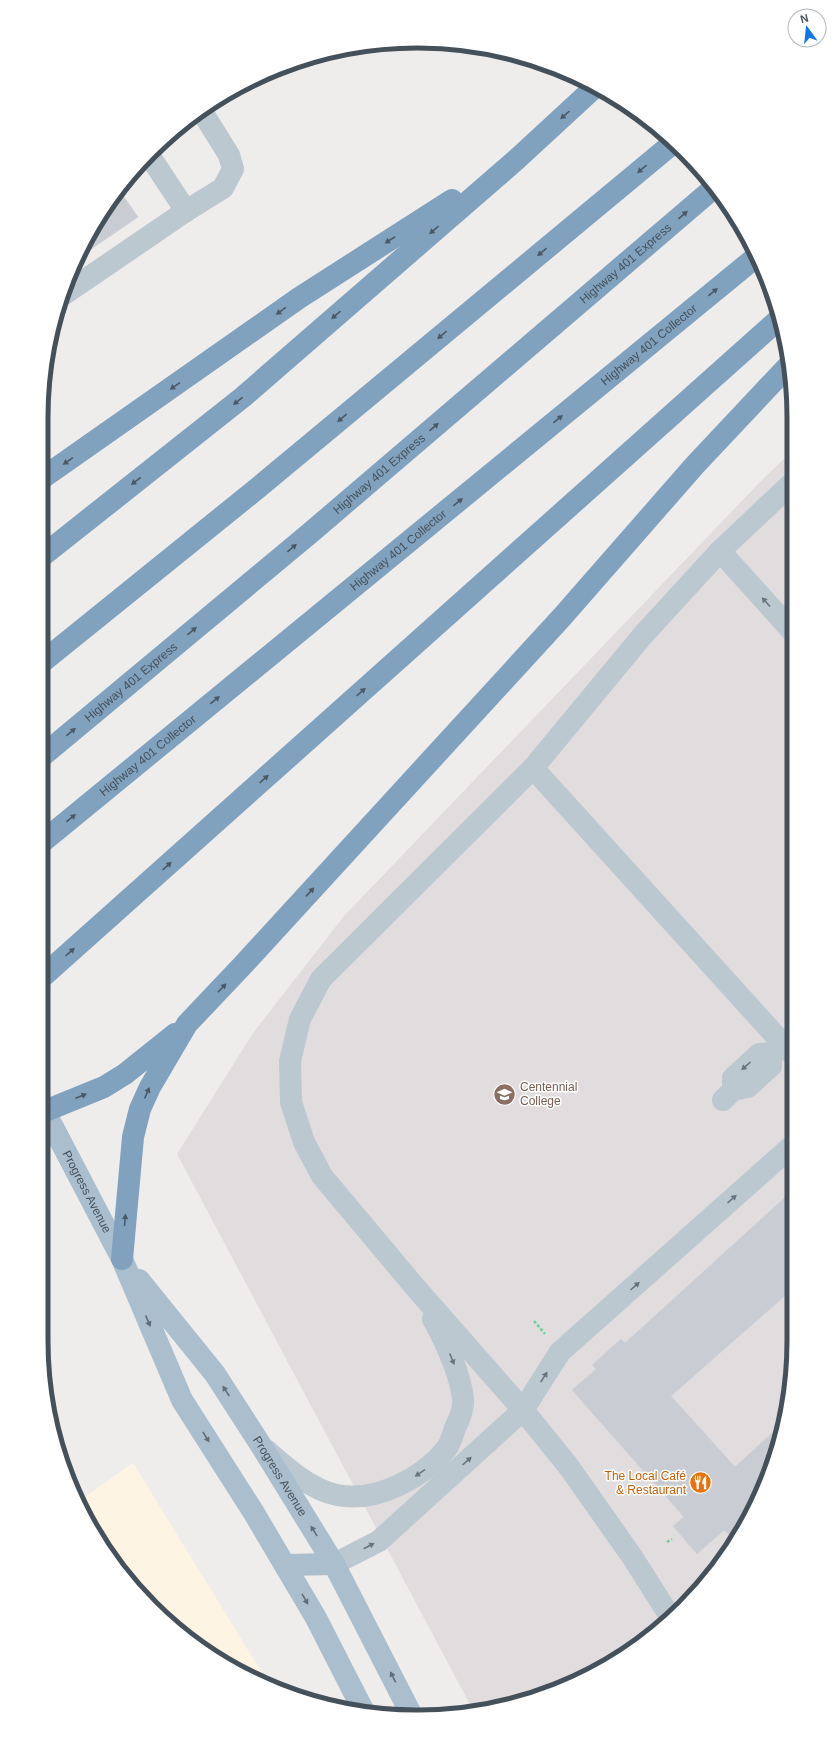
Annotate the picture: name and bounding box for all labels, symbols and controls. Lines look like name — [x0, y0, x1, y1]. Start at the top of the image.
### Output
north arrow — [787, 8, 827, 48]
text: N — [799, 12, 810, 25]
one-way arrow — [560, 110, 570, 119]
one-way arrow — [637, 165, 648, 174]
one-way arrow — [677, 210, 688, 219]
street label: Highway 401 Express — [577, 220, 674, 307]
one-way arrow — [430, 225, 439, 234]
one-way arrow — [384, 236, 395, 244]
one-way arrow — [537, 248, 548, 257]
one-way arrow — [707, 288, 718, 296]
street label: Highway 401 Collector — [598, 301, 700, 388]
one-way arrow — [276, 307, 286, 315]
one-way arrow — [331, 311, 341, 320]
one-way arrow — [437, 331, 447, 340]
one-way arrow — [170, 382, 180, 390]
one-way arrow — [233, 396, 244, 405]
one-way arrow — [337, 414, 347, 423]
one-way arrow — [553, 415, 564, 423]
one-way arrow — [429, 423, 439, 432]
street label: Highway 401 Express — [330, 431, 428, 517]
one-way arrow — [63, 457, 73, 465]
one-way arrow — [131, 477, 142, 486]
one-way arrow — [453, 497, 463, 506]
street label: Highway 401 Collector — [347, 507, 449, 594]
one-way arrow — [287, 543, 298, 552]
one-way arrow — [761, 597, 770, 607]
one-way arrow — [187, 627, 198, 636]
street label: Highway 401 Express — [82, 640, 180, 725]
one-way arrow — [356, 688, 366, 697]
one-way arrow — [210, 696, 221, 705]
street label: Highway 401 Collector — [97, 712, 199, 799]
one-way arrow — [66, 728, 76, 737]
one-way arrow — [259, 774, 269, 784]
one-way arrow — [66, 814, 77, 823]
one-way arrow — [162, 861, 172, 870]
one-way arrow — [305, 887, 315, 897]
one-way arrow — [65, 948, 75, 957]
one-way arrow — [217, 983, 227, 993]
one-way arrow — [741, 1061, 750, 1070]
place label: Centennial College — [520, 1080, 577, 1108]
school or university icon: Centennial College — [491, 1081, 517, 1107]
one-way arrow — [144, 1087, 150, 1098]
one-way arrow — [76, 1093, 88, 1099]
street label: Progress Avenue — [60, 1148, 114, 1236]
one-way arrow — [727, 1195, 738, 1204]
one-way arrow — [122, 1214, 129, 1226]
one-way arrow — [630, 1281, 640, 1290]
one-way arrow — [145, 1315, 151, 1326]
one-way arrow — [449, 1354, 455, 1366]
one-way arrow — [540, 1372, 548, 1382]
one-way arrow — [222, 1386, 230, 1396]
one-way arrow — [202, 1432, 210, 1442]
street label: Progress Avenue — [250, 1434, 310, 1519]
one-way arrow — [462, 1456, 472, 1466]
one-way arrow — [415, 1469, 425, 1477]
place label: The Local Café & Restaurant — [605, 1469, 687, 1497]
restaurant icon: The Local Café & Restaurant — [688, 1470, 714, 1496]
one-way arrow — [310, 1526, 318, 1536]
one-way arrow — [363, 1543, 375, 1549]
one-way arrow — [301, 1593, 308, 1604]
one-way arrow — [389, 1671, 396, 1683]

